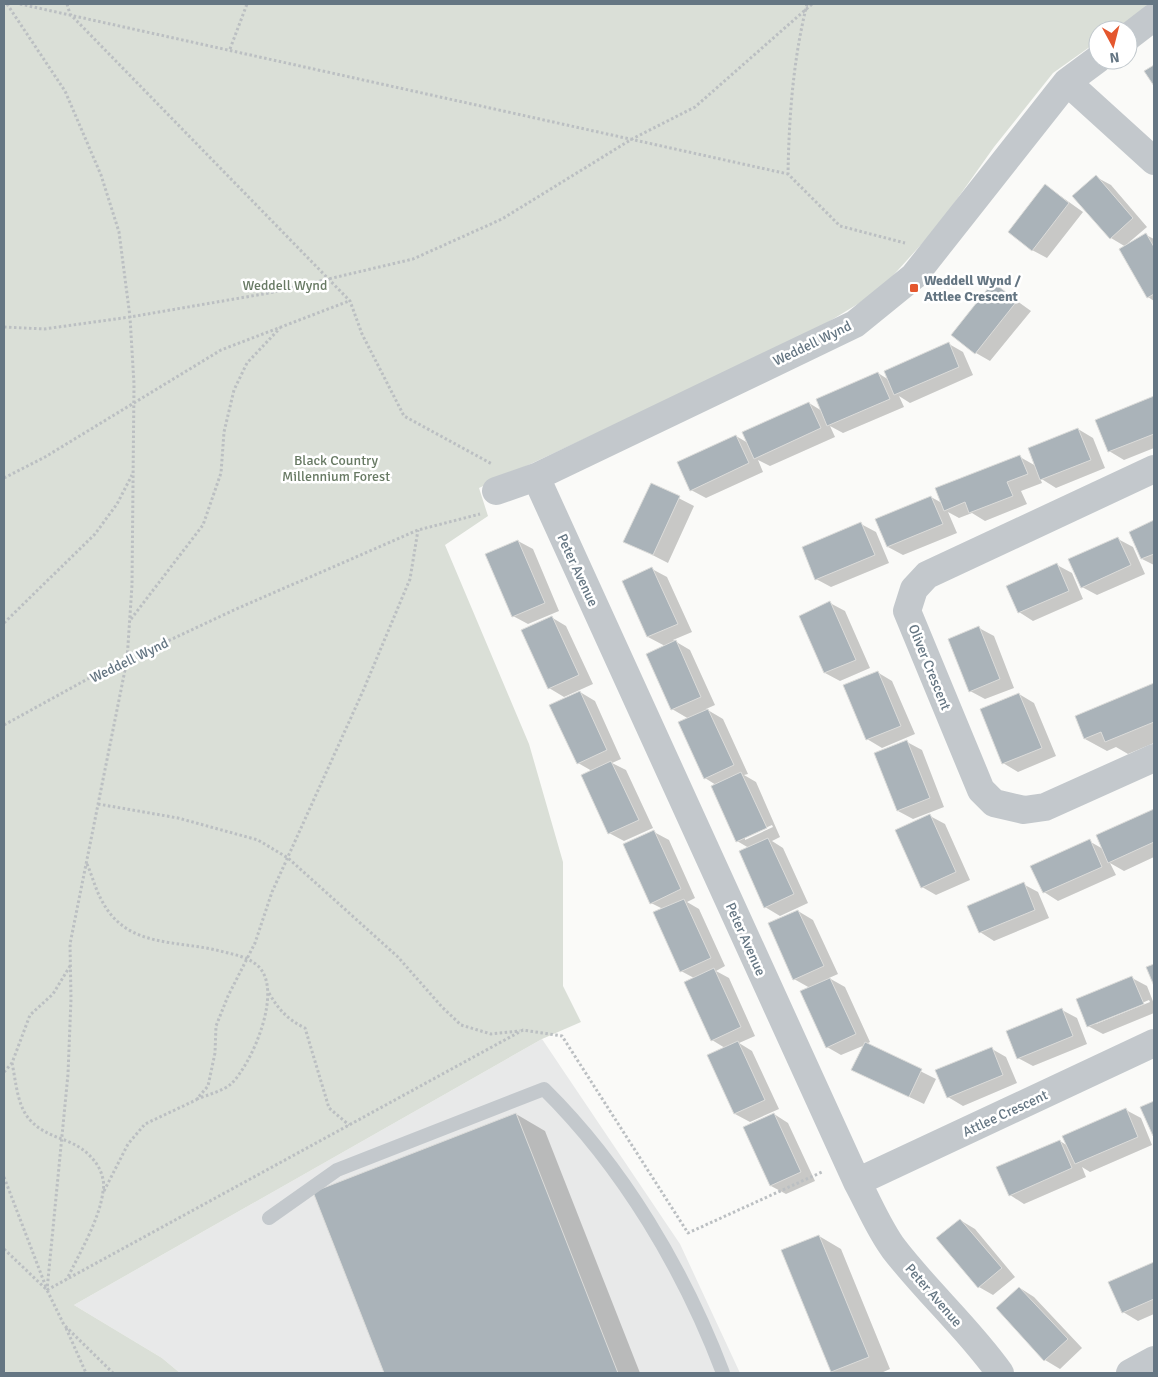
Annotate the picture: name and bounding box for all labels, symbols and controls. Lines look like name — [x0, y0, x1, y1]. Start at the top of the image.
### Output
north arrow — [1088, 20, 1138, 70]
text: N — [1109, 48, 1120, 66]
place label: Weddell Wynd / Attlee Crescent — [924, 272, 1022, 305]
park label: Weddell Wynd — [243, 277, 327, 294]
marker: Weddell Wynd / Attlee Crescent — [908, 282, 920, 294]
street label: Weddell Wynd — [770, 317, 854, 370]
park label: Black Country Millennium Forest — [282, 452, 390, 485]
street label: Peter Avenue — [553, 531, 602, 609]
street label: Oliver Crescent — [905, 622, 954, 713]
street label: Weddell Wynd — [87, 634, 171, 687]
street label: Peter Avenue — [722, 900, 769, 978]
street label: Attlee Crescent — [960, 1086, 1050, 1141]
street label: Peter Avenue — [901, 1260, 966, 1330]

